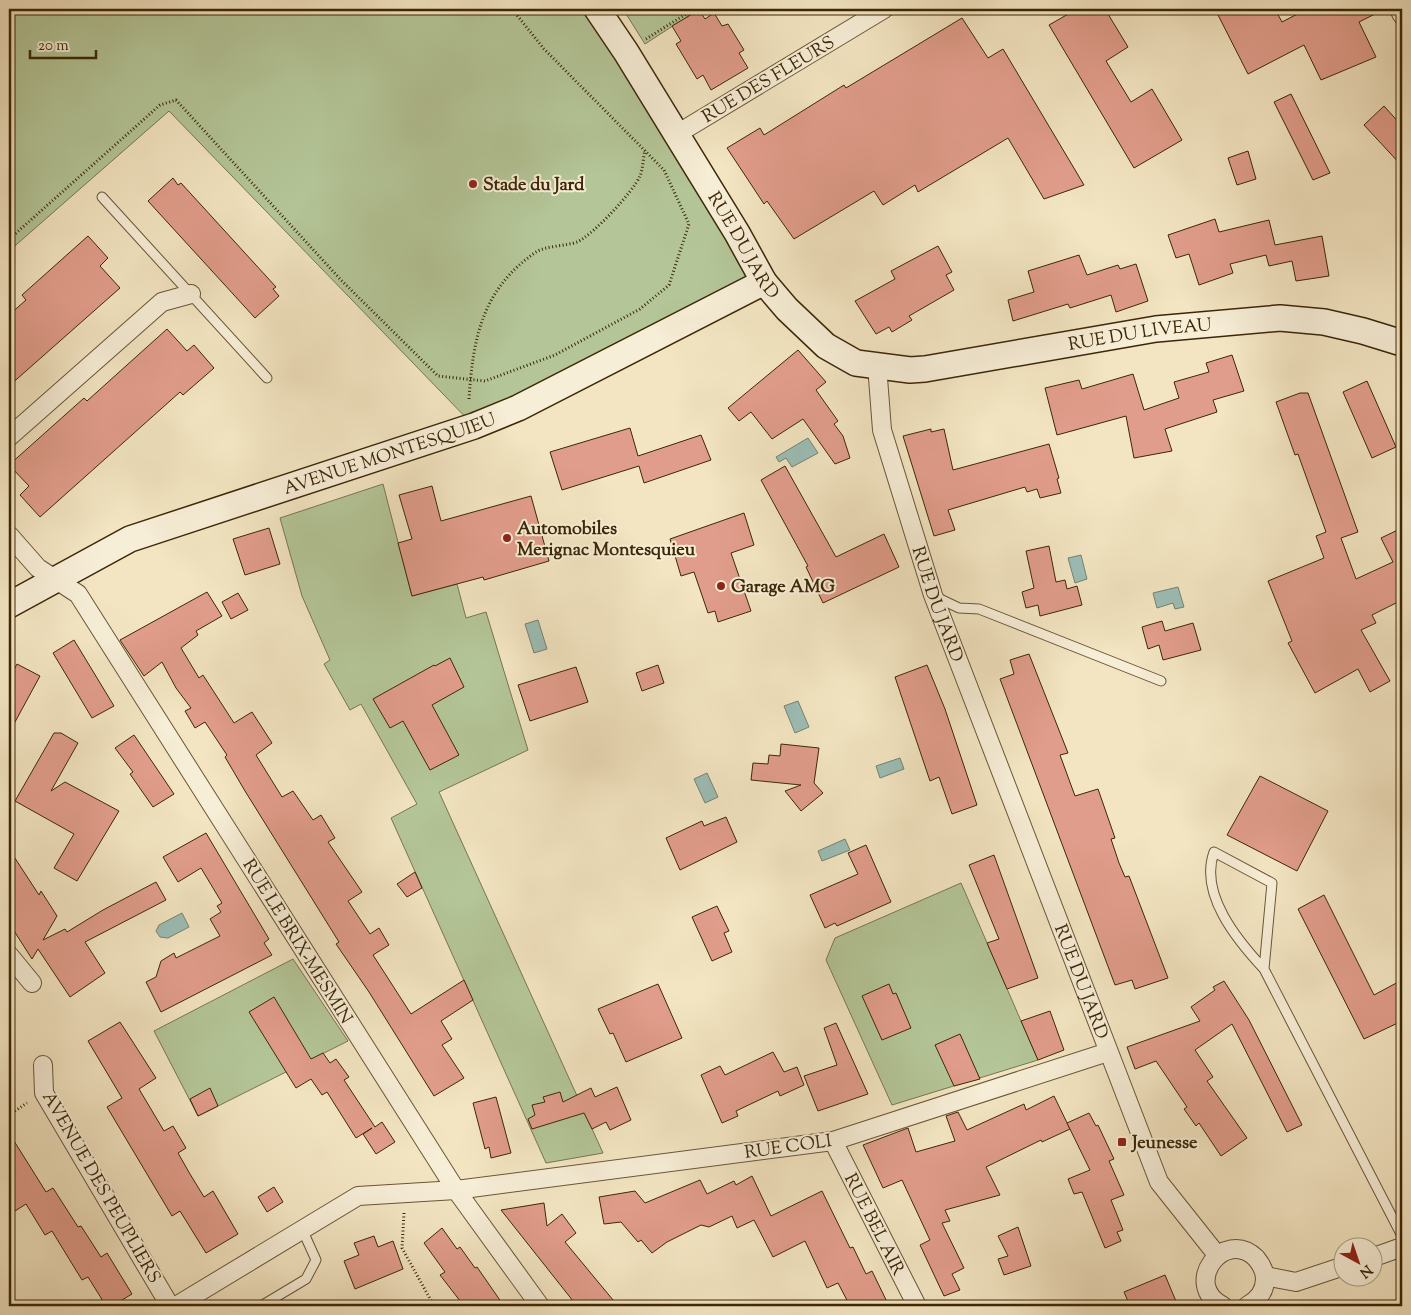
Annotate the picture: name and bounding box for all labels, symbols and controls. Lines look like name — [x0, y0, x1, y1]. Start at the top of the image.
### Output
scale bar — [30, 28, 96, 60]
street label: RUE DES FLEURS — [698, 31, 840, 131]
text: 20 m — [38, 36, 69, 57]
place label: Stade du Jard — [483, 173, 585, 199]
marker: Stade du Jard — [467, 178, 479, 190]
street label: RUE DU JARD — [700, 187, 784, 306]
street label: RUE DU LIVEAU — [1066, 313, 1213, 359]
street label: AVENUE MONTESQUIEU — [280, 407, 501, 503]
place label: Automobiles Merignac Montesquieu — [517, 517, 696, 564]
marker: Automobiles Merignac Montesquieu — [501, 532, 513, 544]
street label: RUE DU JARD — [904, 544, 969, 666]
place label: Garage AMG — [731, 575, 835, 601]
marker: Garage AMG — [715, 580, 727, 592]
street label: RUE LE BRIX-MESMIN — [235, 854, 358, 1030]
street label: RUE DU JARD — [1046, 921, 1114, 1043]
street label: AVENUE DES PEUPLIERS — [35, 1087, 166, 1289]
street label: RUE COLI — [743, 1129, 834, 1167]
place label: Jeunesse — [1130, 1131, 1198, 1157]
marker: Jeunesse — [1116, 1136, 1128, 1148]
street label: RUE BEL AIR — [836, 1169, 910, 1281]
north arrow — [1334, 1238, 1384, 1288]
text: N — [1354, 1259, 1376, 1282]

